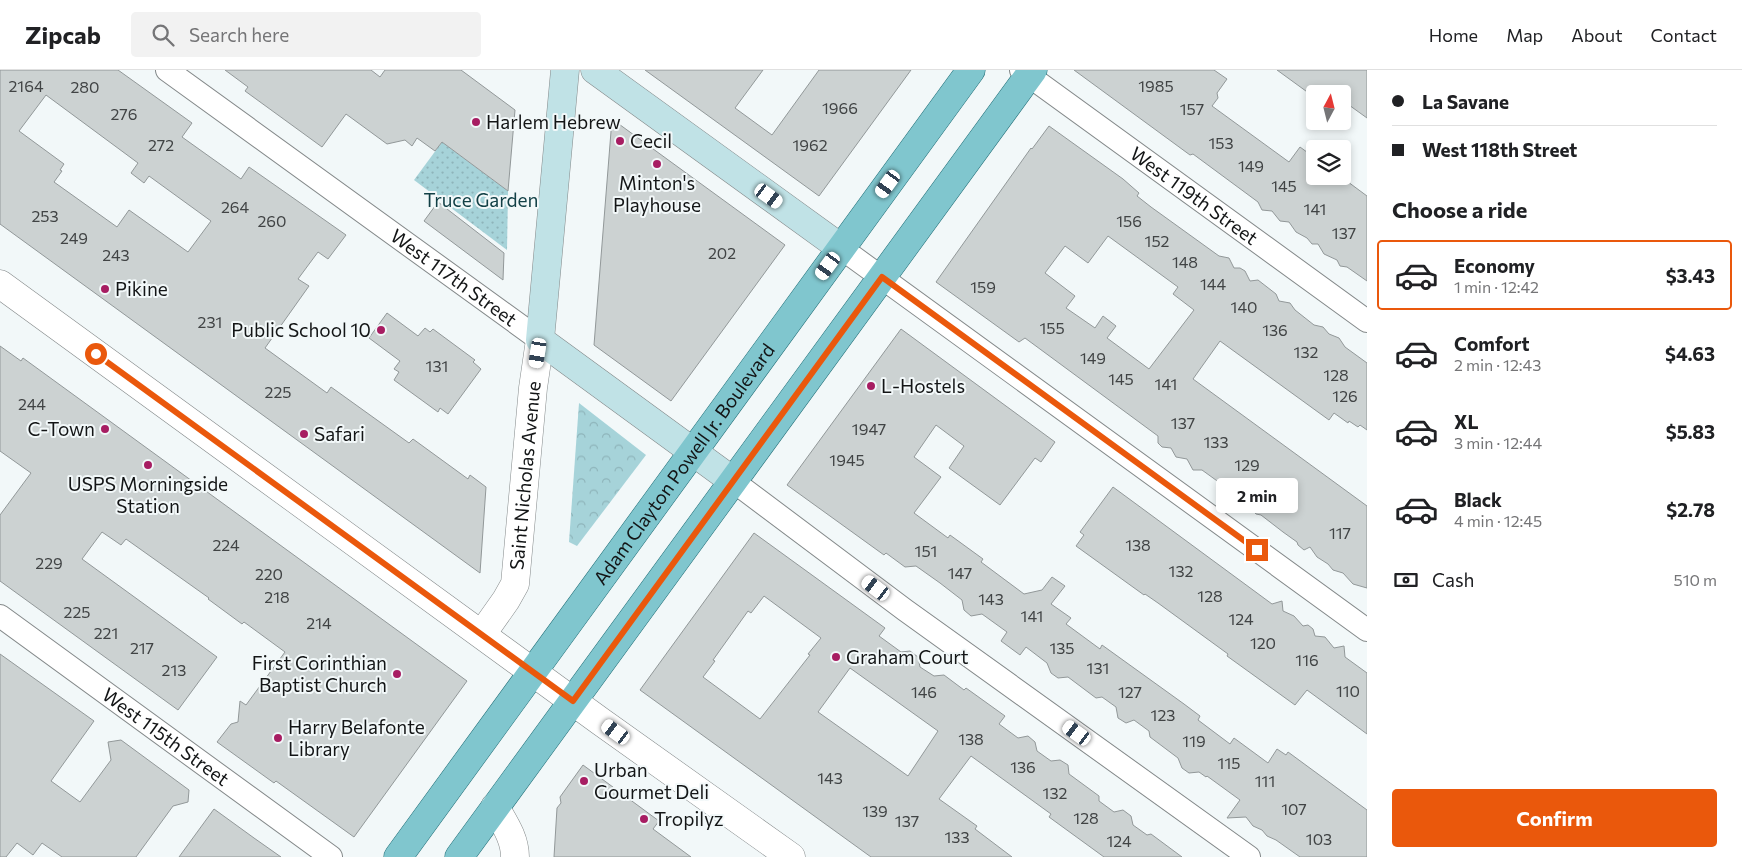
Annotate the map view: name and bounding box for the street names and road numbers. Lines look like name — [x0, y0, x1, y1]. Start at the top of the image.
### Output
street label: West 119th Street — [1126, 141, 1263, 249]
street label: West 117th Street — [386, 224, 522, 331]
street label: Adam Clayton Powell Jr. Boulevard — [588, 339, 779, 589]
street label: Saint Nicholas Avenue — [504, 379, 545, 571]
street label: West 115th Street — [98, 682, 234, 790]

